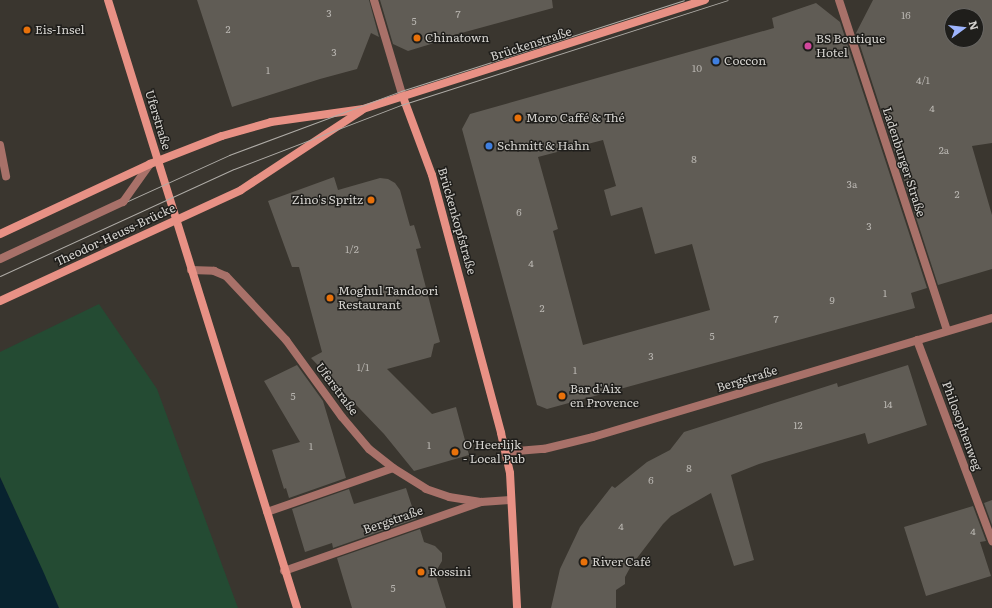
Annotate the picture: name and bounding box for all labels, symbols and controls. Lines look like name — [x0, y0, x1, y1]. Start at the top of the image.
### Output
house number: 3 — [326, 7, 332, 19]
house number: 7 — [455, 8, 461, 20]
north arrow — [944, 8, 984, 48]
house number: 16 — [901, 9, 911, 21]
house number: 5 — [411, 15, 417, 27]
text: N — [966, 19, 984, 32]
place label: Eis-Insel — [35, 23, 85, 37]
house number: 2 — [225, 23, 231, 35]
street label: Brückenstraße — [489, 24, 573, 64]
marker: Eis-Insel — [22, 25, 32, 35]
place label: Chinatown — [425, 31, 489, 45]
place label: BS Boutique Hotel — [816, 32, 885, 60]
marker: Chinatown — [412, 33, 422, 43]
marker: BS Boutique Hotel — [803, 41, 813, 51]
house number: 3 — [331, 46, 337, 58]
place label: Coccon — [724, 54, 766, 68]
marker: Coccon — [711, 56, 721, 66]
house number: 10 — [692, 62, 702, 74]
house number: 1 — [266, 64, 270, 76]
house number: 4/1 — [916, 74, 930, 86]
street label: Uferstraße — [142, 88, 174, 152]
house number: 4 — [929, 102, 935, 114]
street label: Ladenburger Straße — [879, 105, 929, 219]
place label: Moro Caffé & Thé — [526, 111, 625, 125]
marker: Moro Caffé & Thé — [513, 113, 523, 123]
place label: Schmitt & Hahn — [497, 139, 590, 153]
marker: Schmitt & Hahn — [484, 141, 494, 151]
house number: 2a — [939, 144, 949, 156]
house number: 8 — [691, 153, 697, 165]
street label: Brückenkopfstraße — [435, 166, 479, 276]
house number: 3a — [847, 178, 857, 190]
house number: 2 — [954, 188, 960, 200]
place label: Zino's Spritz — [292, 193, 363, 207]
marker: Zino's Spritz — [366, 195, 376, 205]
street label: Theodor-Heuss-Brücke — [52, 201, 178, 269]
house number: 6 — [516, 206, 522, 218]
house number: 3 — [866, 220, 872, 232]
house number: 1/2 — [345, 243, 359, 255]
house number: 4 — [528, 257, 534, 269]
place label: Moghul Tandoori Restaurant — [338, 284, 438, 312]
house number: 1 — [883, 287, 887, 299]
marker: Moghul Tandoori Restaurant — [325, 293, 335, 303]
house number: 9 — [829, 294, 835, 306]
house number: 2 — [539, 302, 545, 314]
house number: 7 — [773, 313, 779, 325]
house number: 5 — [709, 330, 715, 342]
house number: 3 — [648, 350, 654, 362]
street label: Uferstraße — [313, 360, 361, 418]
house number: 1/1 — [357, 361, 369, 373]
street label: Bergstraße — [715, 363, 779, 395]
house number: 1 — [573, 364, 577, 376]
street label: Philosophenweg — [939, 379, 985, 473]
place label: Bar d'Aix en Provence — [570, 382, 639, 410]
house number: 5 — [290, 390, 296, 402]
marker: Bar d'Aix en Provence — [557, 391, 567, 401]
house number: 14 — [883, 398, 893, 410]
house number: 12 — [793, 419, 803, 431]
place label: O'Heerlijk - Local Pub — [463, 438, 525, 466]
house number: 1 — [427, 439, 431, 451]
house number: 1 — [309, 440, 313, 452]
marker: O'Heerlijk - Local Pub — [450, 447, 460, 457]
house number: 8 — [686, 462, 692, 474]
house number: 6 — [648, 474, 654, 486]
street label: Bergstraße — [361, 503, 425, 537]
house number: 4 — [618, 520, 624, 532]
house number: 4 — [970, 525, 976, 537]
place label: River Café — [592, 555, 651, 569]
marker: River Café — [579, 557, 589, 567]
place label: Rossini — [429, 565, 471, 579]
marker: Rossini — [416, 567, 426, 577]
house number: 5 — [390, 582, 396, 594]

